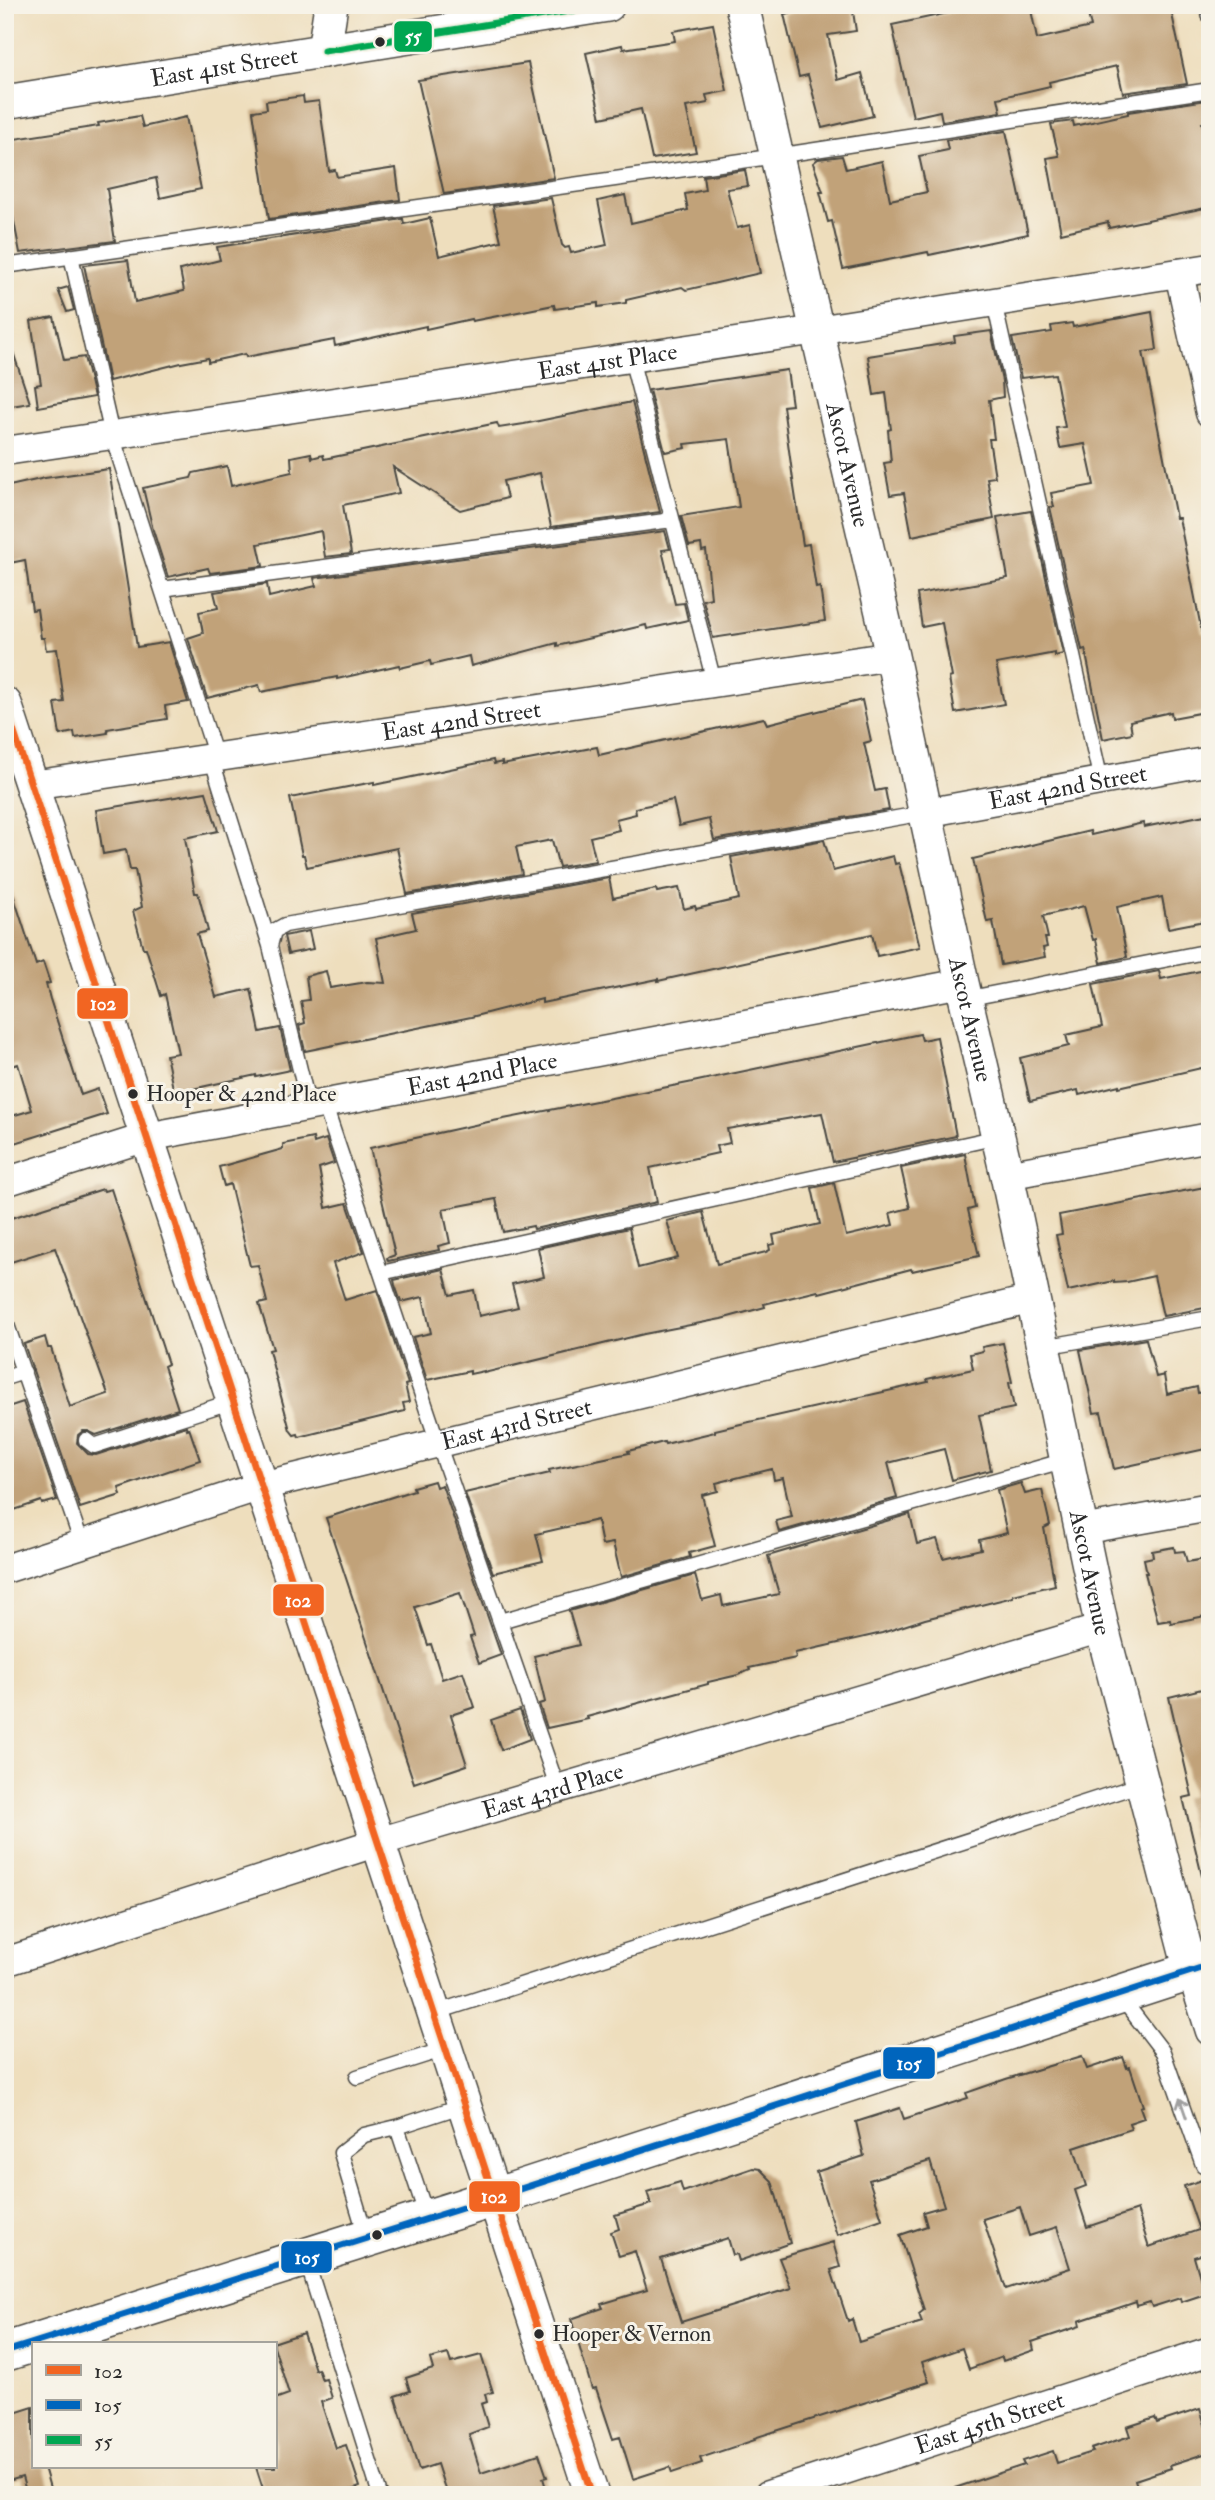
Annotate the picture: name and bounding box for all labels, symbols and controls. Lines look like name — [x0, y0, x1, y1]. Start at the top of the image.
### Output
line badge: 55 — [393, 20, 433, 53]
text: 55 — [405, 25, 422, 49]
unlabelled marker — [373, 35, 387, 49]
street label: East 41st Street — [148, 40, 300, 94]
street label: East 41st Place — [536, 336, 679, 387]
street label: Ascot Avenue — [818, 399, 877, 530]
street label: East 42nd Street — [380, 693, 543, 748]
street label: East 42nd Street — [986, 757, 1150, 817]
street label: Ascot Avenue — [941, 953, 1000, 1085]
line badge: 102 — [76, 987, 129, 1020]
text: 102 — [90, 992, 116, 1016]
street label: East 42nd Place — [404, 1044, 560, 1103]
place label: Hooper & 42nd Place — [146, 1080, 336, 1109]
marker: Hooper & 42nd Place — [126, 1087, 140, 1101]
street label: East 43rd Street — [438, 1391, 595, 1457]
street label: Ascot Avenue — [1062, 1506, 1119, 1639]
line badge: 102 — [272, 1583, 325, 1617]
text: 102 — [285, 1589, 311, 1613]
street label: East 43rd Place — [478, 1755, 627, 1826]
line badge: 105 — [882, 2046, 936, 2080]
text: 105 — [897, 2052, 922, 2076]
one-way arrow — [1176, 2097, 1188, 2119]
line badge: 102 — [468, 2180, 521, 2213]
text: 102 — [481, 2185, 507, 2209]
unlabelled marker — [370, 2228, 384, 2242]
line badge: 105 — [280, 2240, 333, 2274]
text: 105 — [295, 2246, 320, 2270]
place label: Hooper & Vernon — [552, 2320, 711, 2349]
marker: Hooper & Vernon — [532, 2327, 546, 2341]
legend — [32, 2342, 276, 2468]
text: 102 — [94, 2358, 123, 2385]
street label: East 45th Street — [911, 2384, 1068, 2462]
text: 105 — [94, 2392, 122, 2419]
text: 55 — [94, 2428, 113, 2455]

